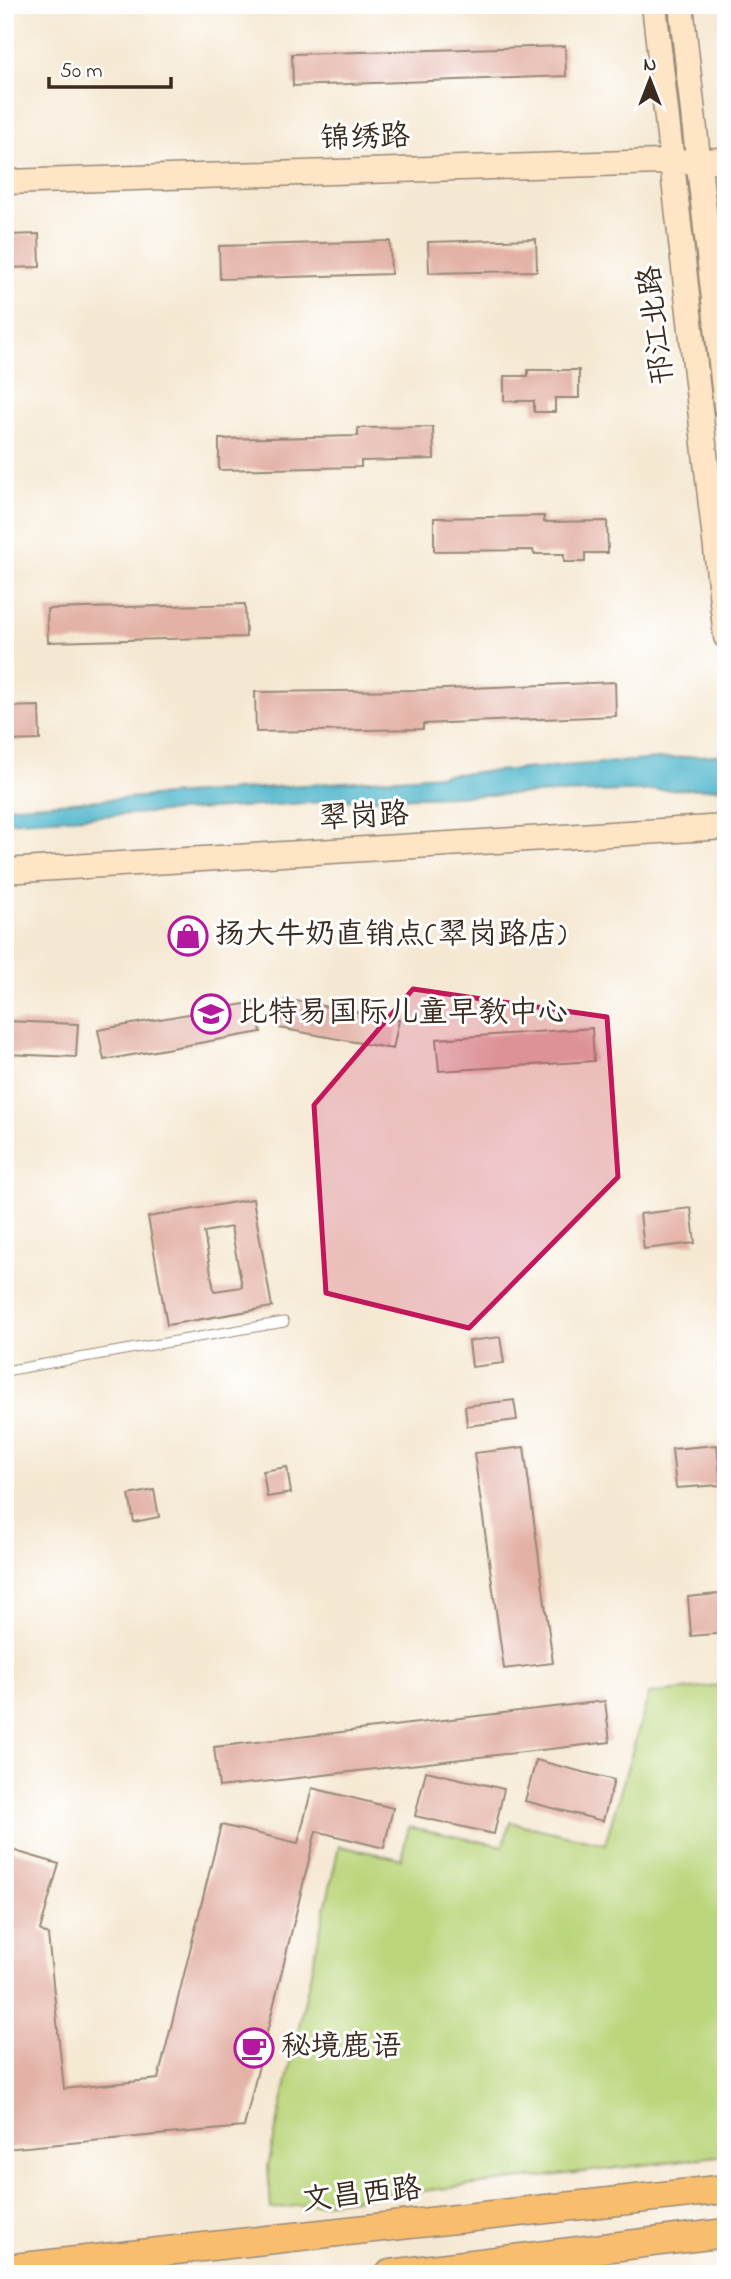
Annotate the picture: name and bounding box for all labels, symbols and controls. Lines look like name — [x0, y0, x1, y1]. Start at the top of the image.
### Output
scale bar — [49, 46, 172, 90]
north arrow — [616, 46, 686, 116]
text: N — [644, 52, 657, 79]
text: 50 m — [60, 57, 103, 87]
street label: 锦绣路 — [319, 115, 411, 163]
street label: 邗江北路 — [629, 263, 687, 387]
street label: 翠岗路 — [318, 794, 410, 842]
place label: 扬大牛奶直销点(翠岗路店) — [215, 914, 567, 958]
shop icon: 扬大牛奶直销点(翠岗路店) — [167, 915, 209, 957]
place label: 比特易国际儿童早教中心 — [238, 992, 568, 1036]
school or university icon: 比特易国际儿童早教中心 — [190, 993, 232, 1035]
place label: 秘境鹿语 — [281, 2026, 401, 2070]
cafe icon: 秘境鹿语 — [233, 2027, 275, 2069]
street label: 文昌西路 — [300, 2168, 424, 2224]

